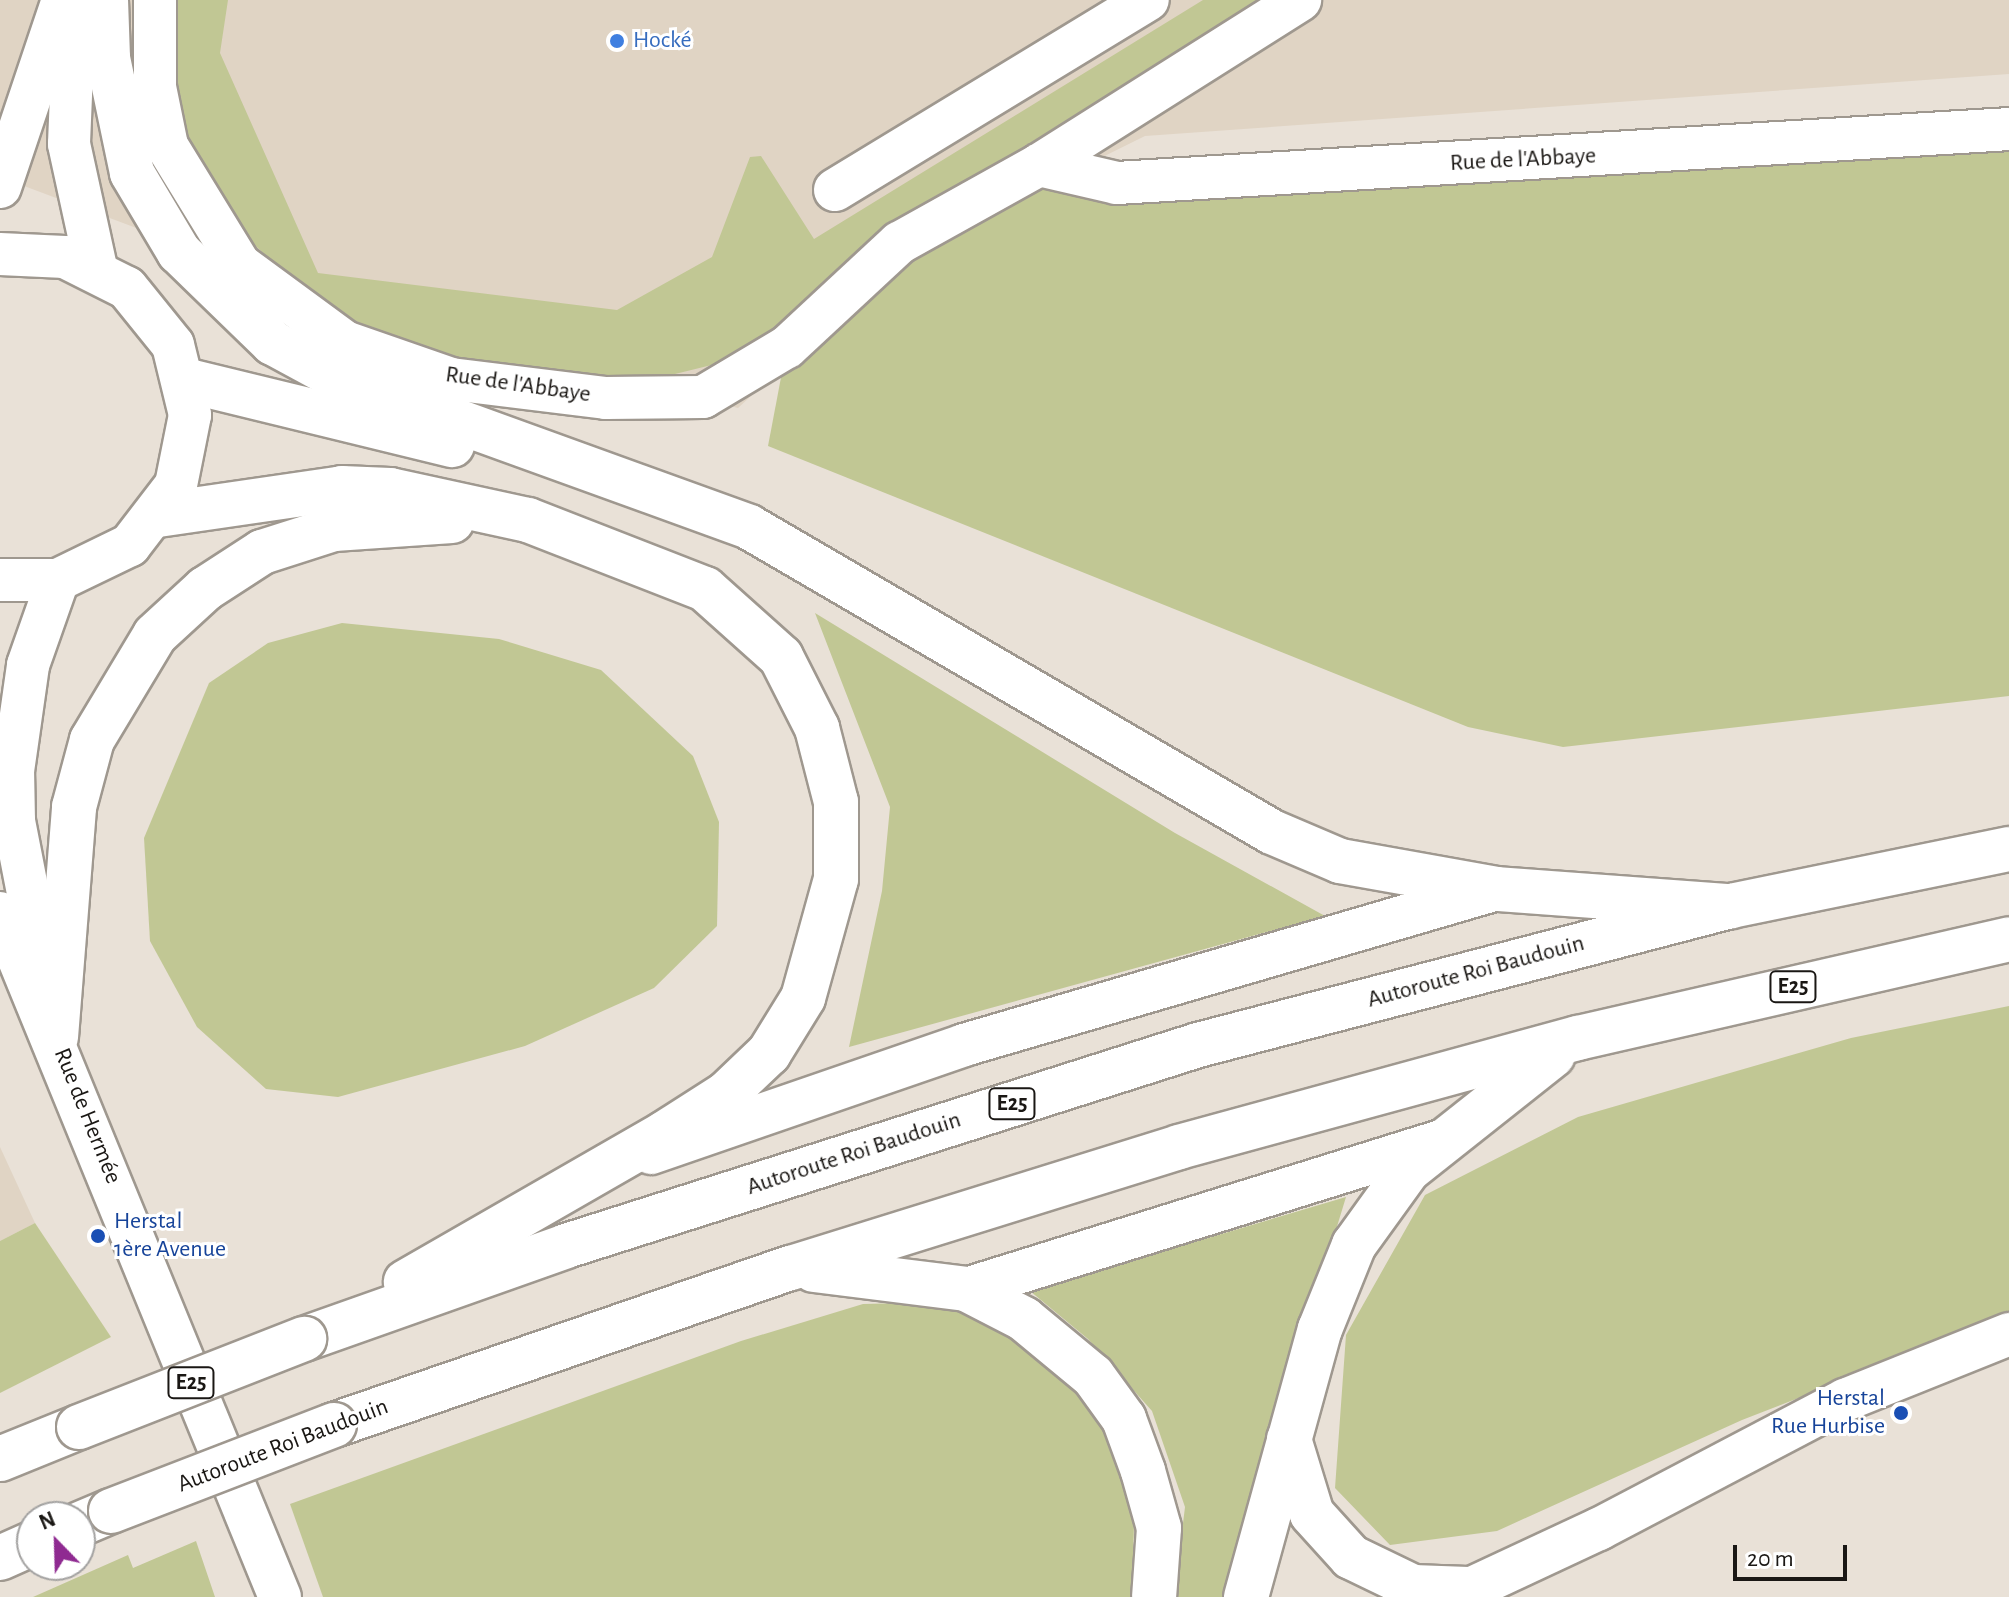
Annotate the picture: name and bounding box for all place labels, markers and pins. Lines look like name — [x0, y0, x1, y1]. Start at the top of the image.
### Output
place label: Hocké — [633, 27, 692, 55]
marker: Hocké — [608, 32, 626, 50]
place label: Herstal 1ère Avenue — [114, 1208, 226, 1264]
marker: Herstal 1ère Avenue — [89, 1227, 107, 1245]
place label: Herstal Rue Hurbise — [1771, 1385, 1885, 1441]
marker: Herstal Rue Hurbise — [1892, 1404, 1910, 1422]

